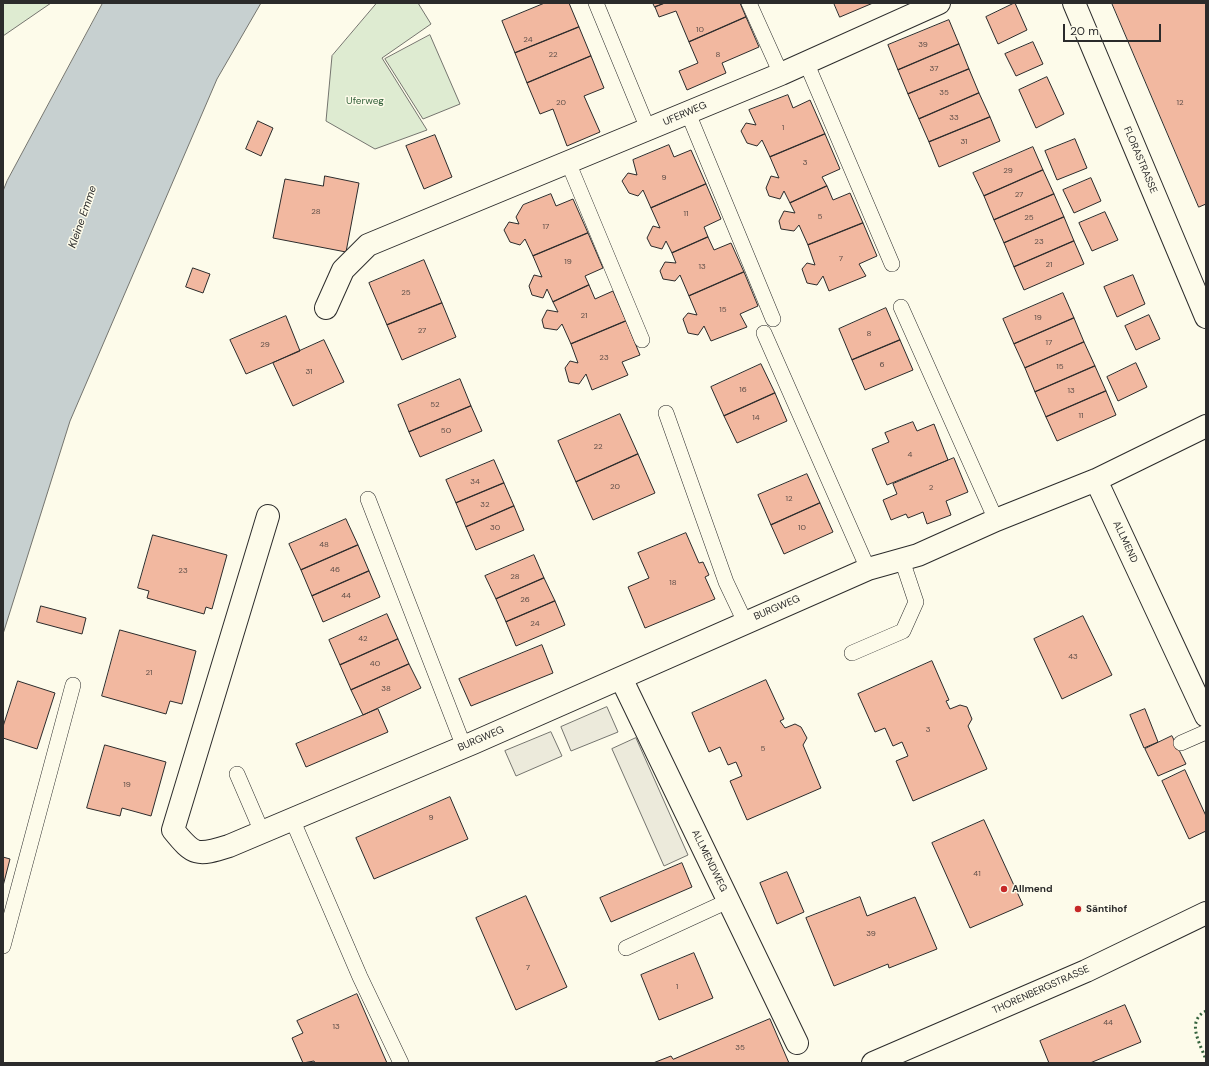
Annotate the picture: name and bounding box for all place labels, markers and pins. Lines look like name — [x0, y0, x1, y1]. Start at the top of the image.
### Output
place label: Allmend — [1012, 883, 1053, 895]
marker: Allmend — [999, 884, 1009, 894]
place label: Säntihof — [1086, 903, 1127, 915]
marker: Säntihof — [1073, 904, 1083, 914]

